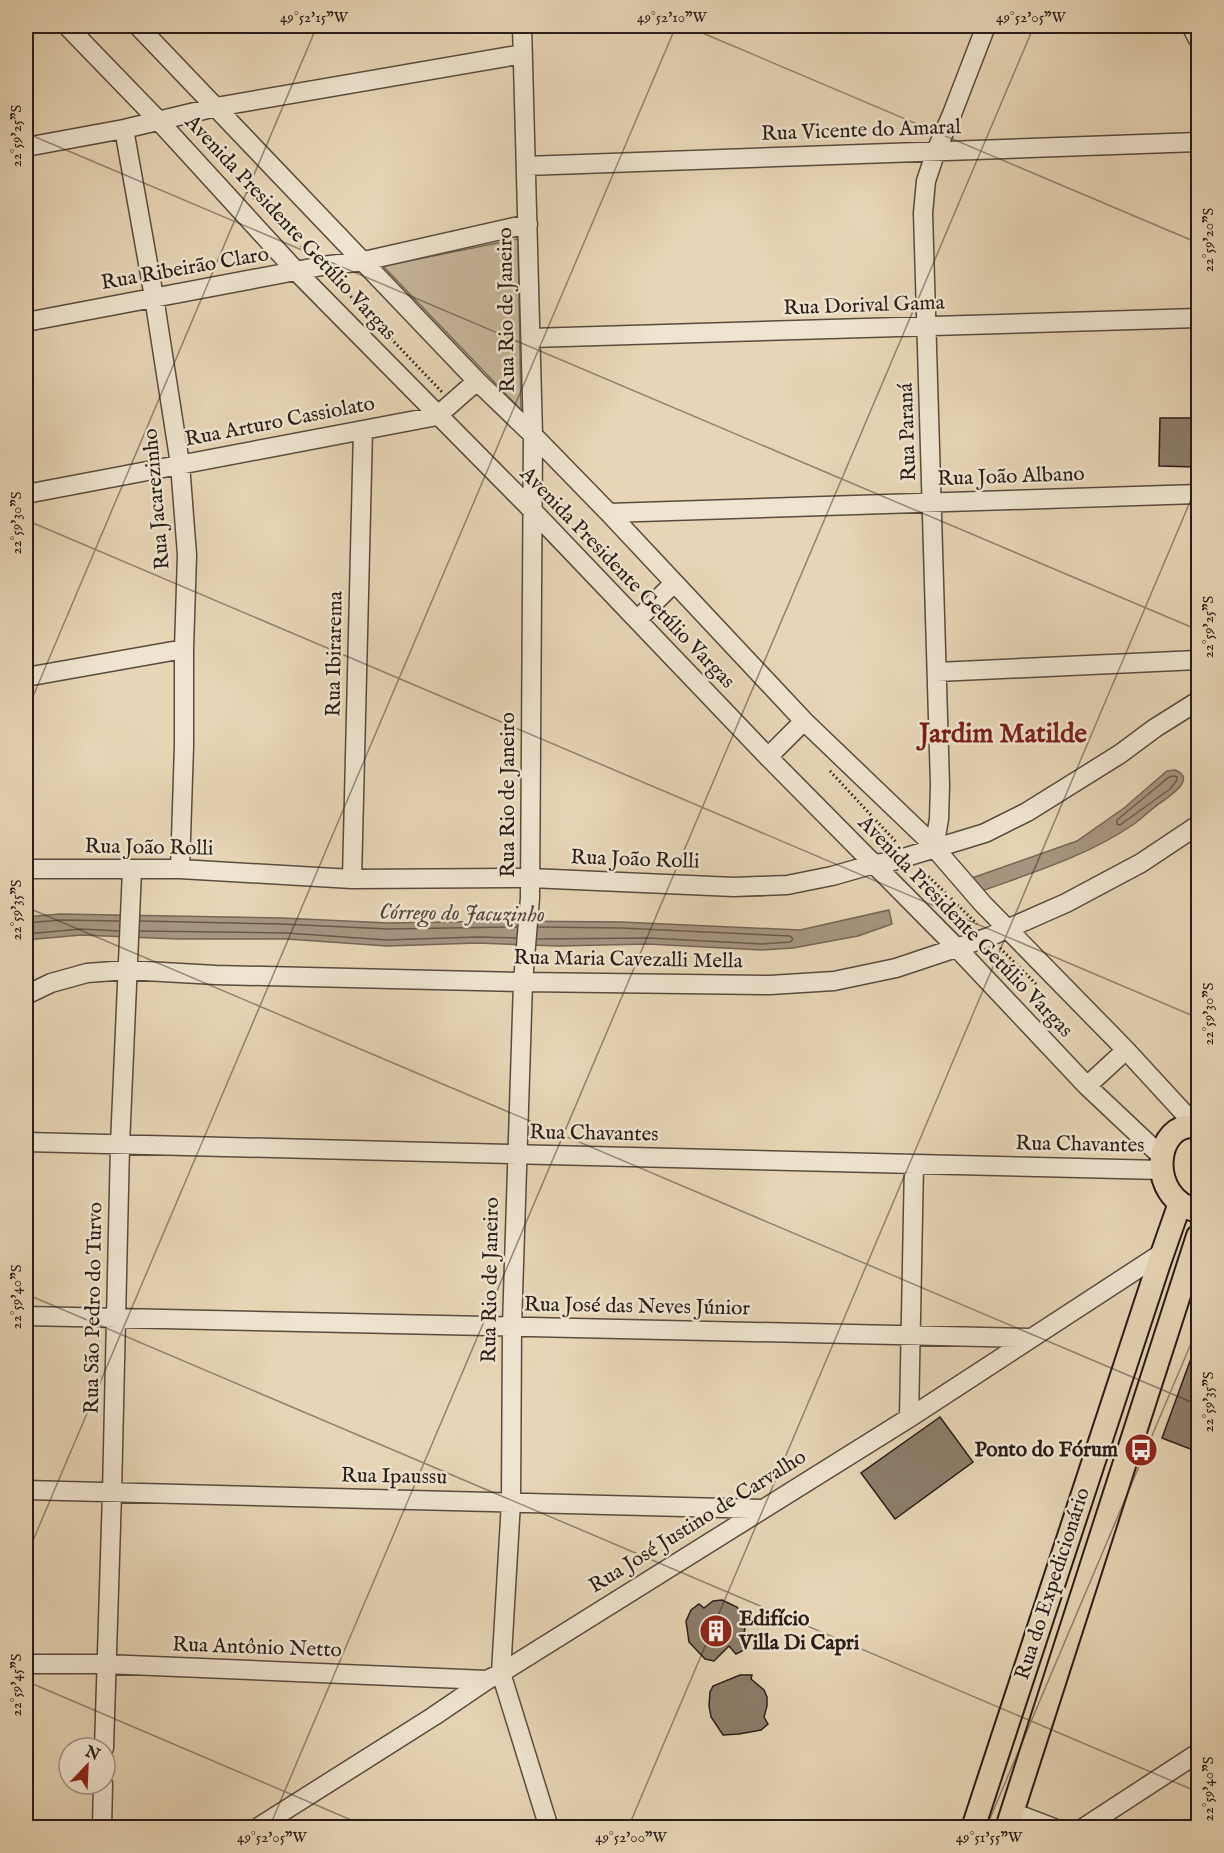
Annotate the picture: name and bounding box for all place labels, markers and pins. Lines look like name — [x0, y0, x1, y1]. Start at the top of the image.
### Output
bus stop icon: Ponto do Fórum — [1123, 1432, 1159, 1468]
place label: Ponto do Fórum — [975, 1437, 1119, 1464]
place label: Edifício Villa Di Capri — [738, 1606, 860, 1657]
building icon: Edifício Villa Di Capri — [698, 1613, 734, 1649]

